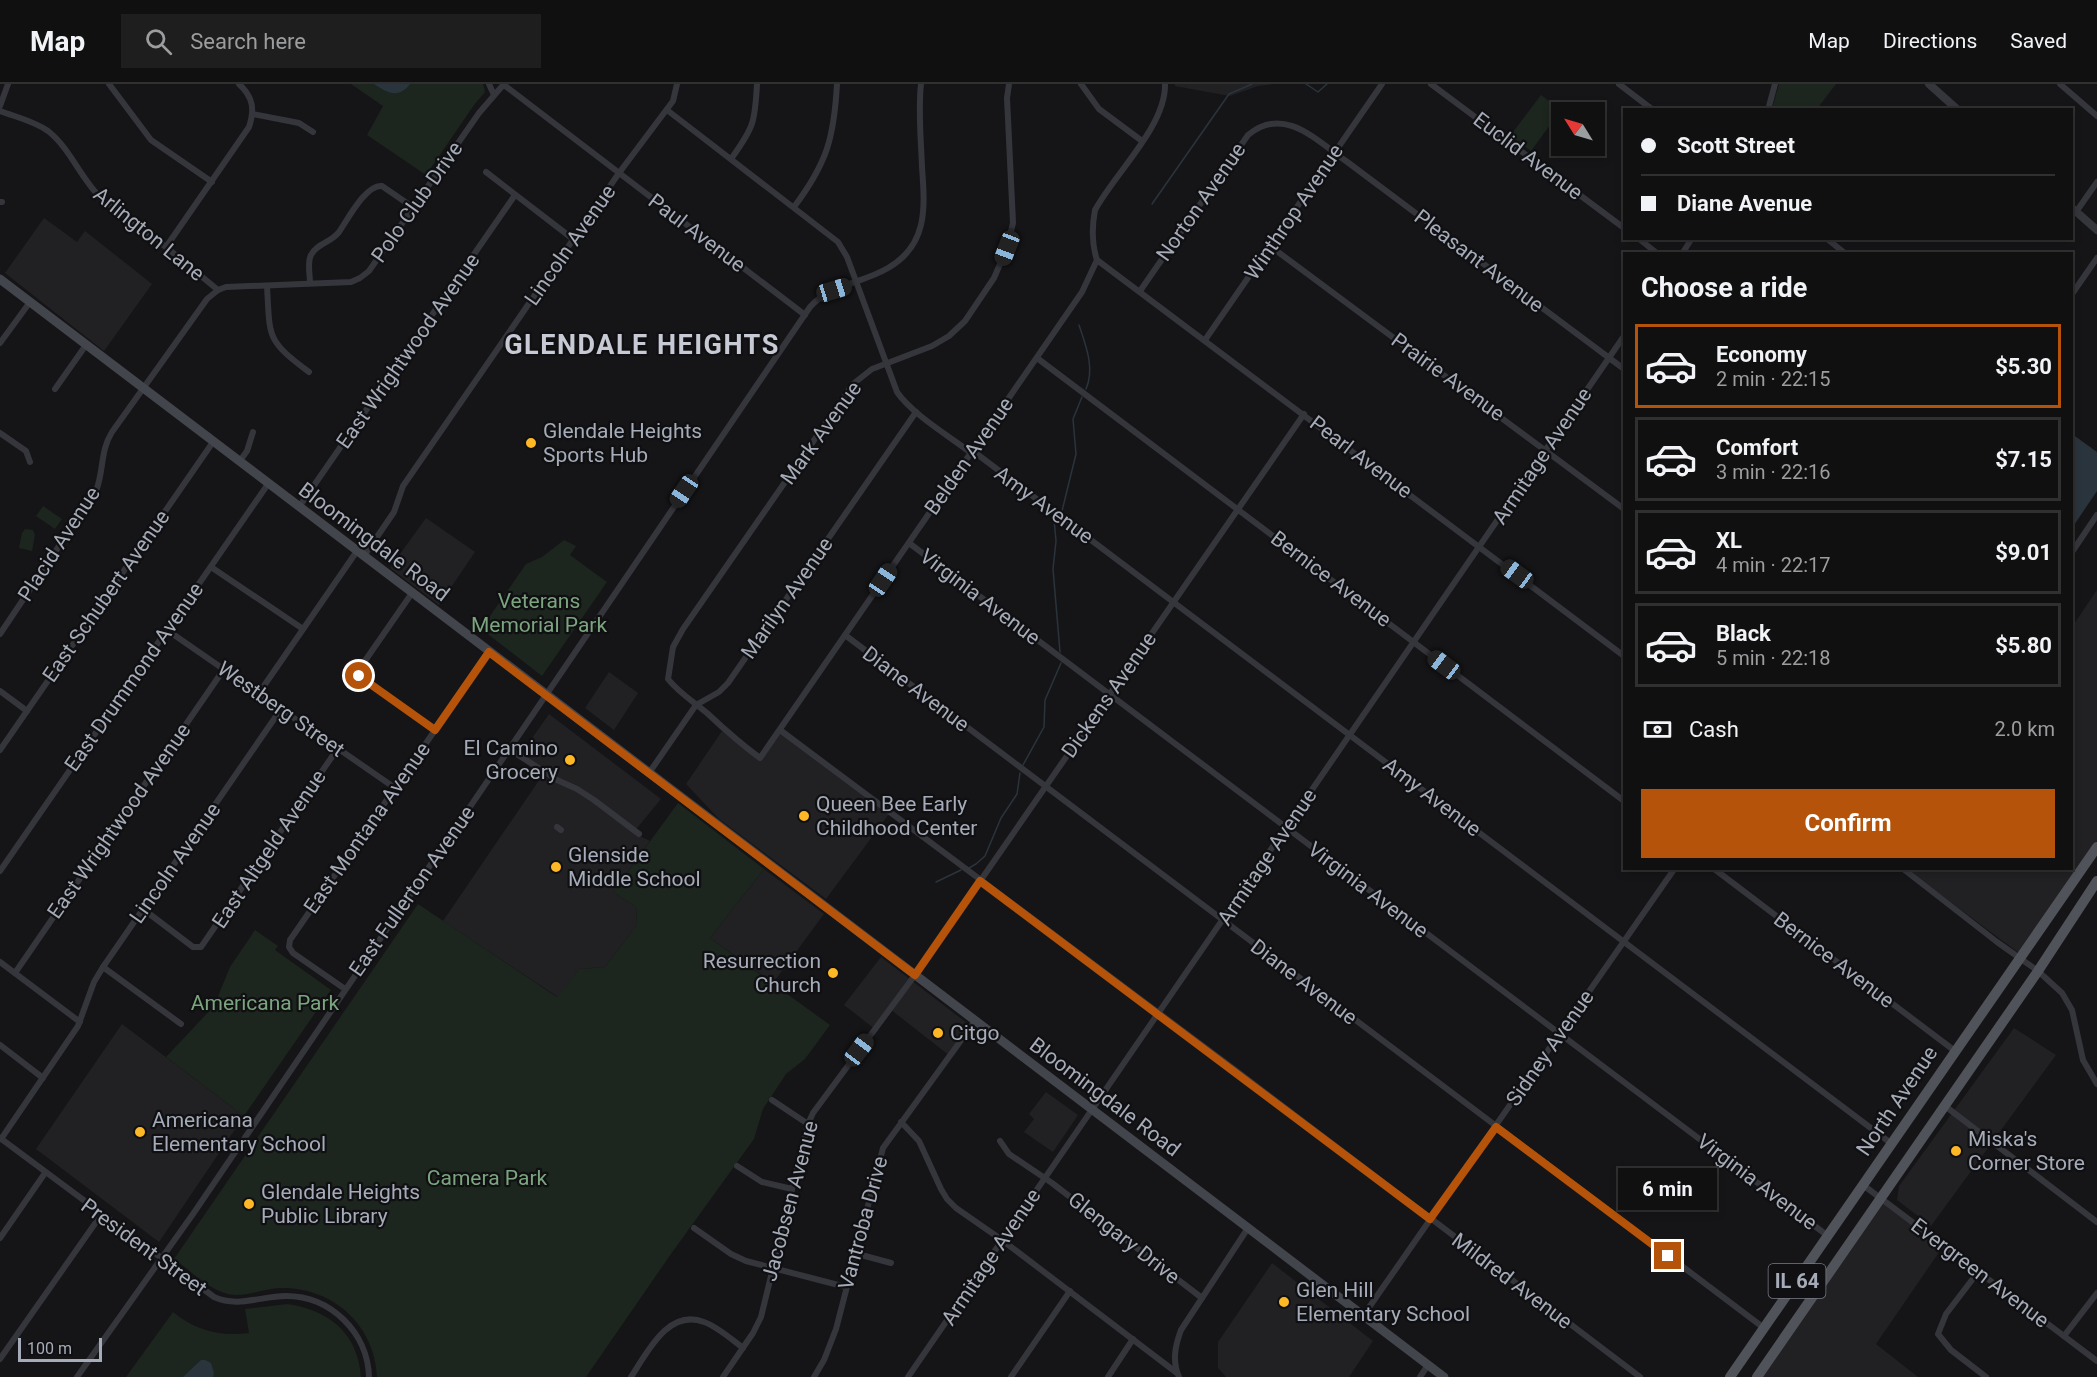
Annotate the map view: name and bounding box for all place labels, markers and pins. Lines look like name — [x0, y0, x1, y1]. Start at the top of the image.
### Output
place label: Glendale Heights Sports Hub — [543, 419, 702, 467]
marker: Glendale Heights Sports Hub — [524, 436, 538, 450]
place label: El Camino Grocery — [464, 736, 558, 784]
marker: El Camino Grocery — [563, 753, 577, 767]
place label: Queen Bee Early Childhood Center — [816, 792, 977, 840]
marker: Queen Bee Early Childhood Center — [797, 809, 811, 823]
place label: Glenside Middle School — [568, 843, 701, 891]
marker: Glenside Middle School — [549, 860, 563, 874]
place label: Resurrection Church — [703, 949, 821, 997]
marker: Resurrection Church — [826, 966, 840, 980]
place label: Citgo — [950, 1021, 999, 1045]
marker: Citgo — [931, 1026, 945, 1040]
place label: Americana Elementary School — [152, 1108, 326, 1156]
marker: Americana Elementary School — [133, 1125, 147, 1139]
place label: Miska's Corner Store — [1968, 1127, 2085, 1175]
marker: Miska's Corner Store — [1949, 1144, 1963, 1158]
place label: Glendale Heights Public Library — [261, 1180, 420, 1228]
marker: Glendale Heights Public Library — [242, 1197, 256, 1211]
place label: Glen Hill Elementary School — [1296, 1278, 1470, 1326]
marker: Glen Hill Elementary School — [1277, 1295, 1291, 1309]

